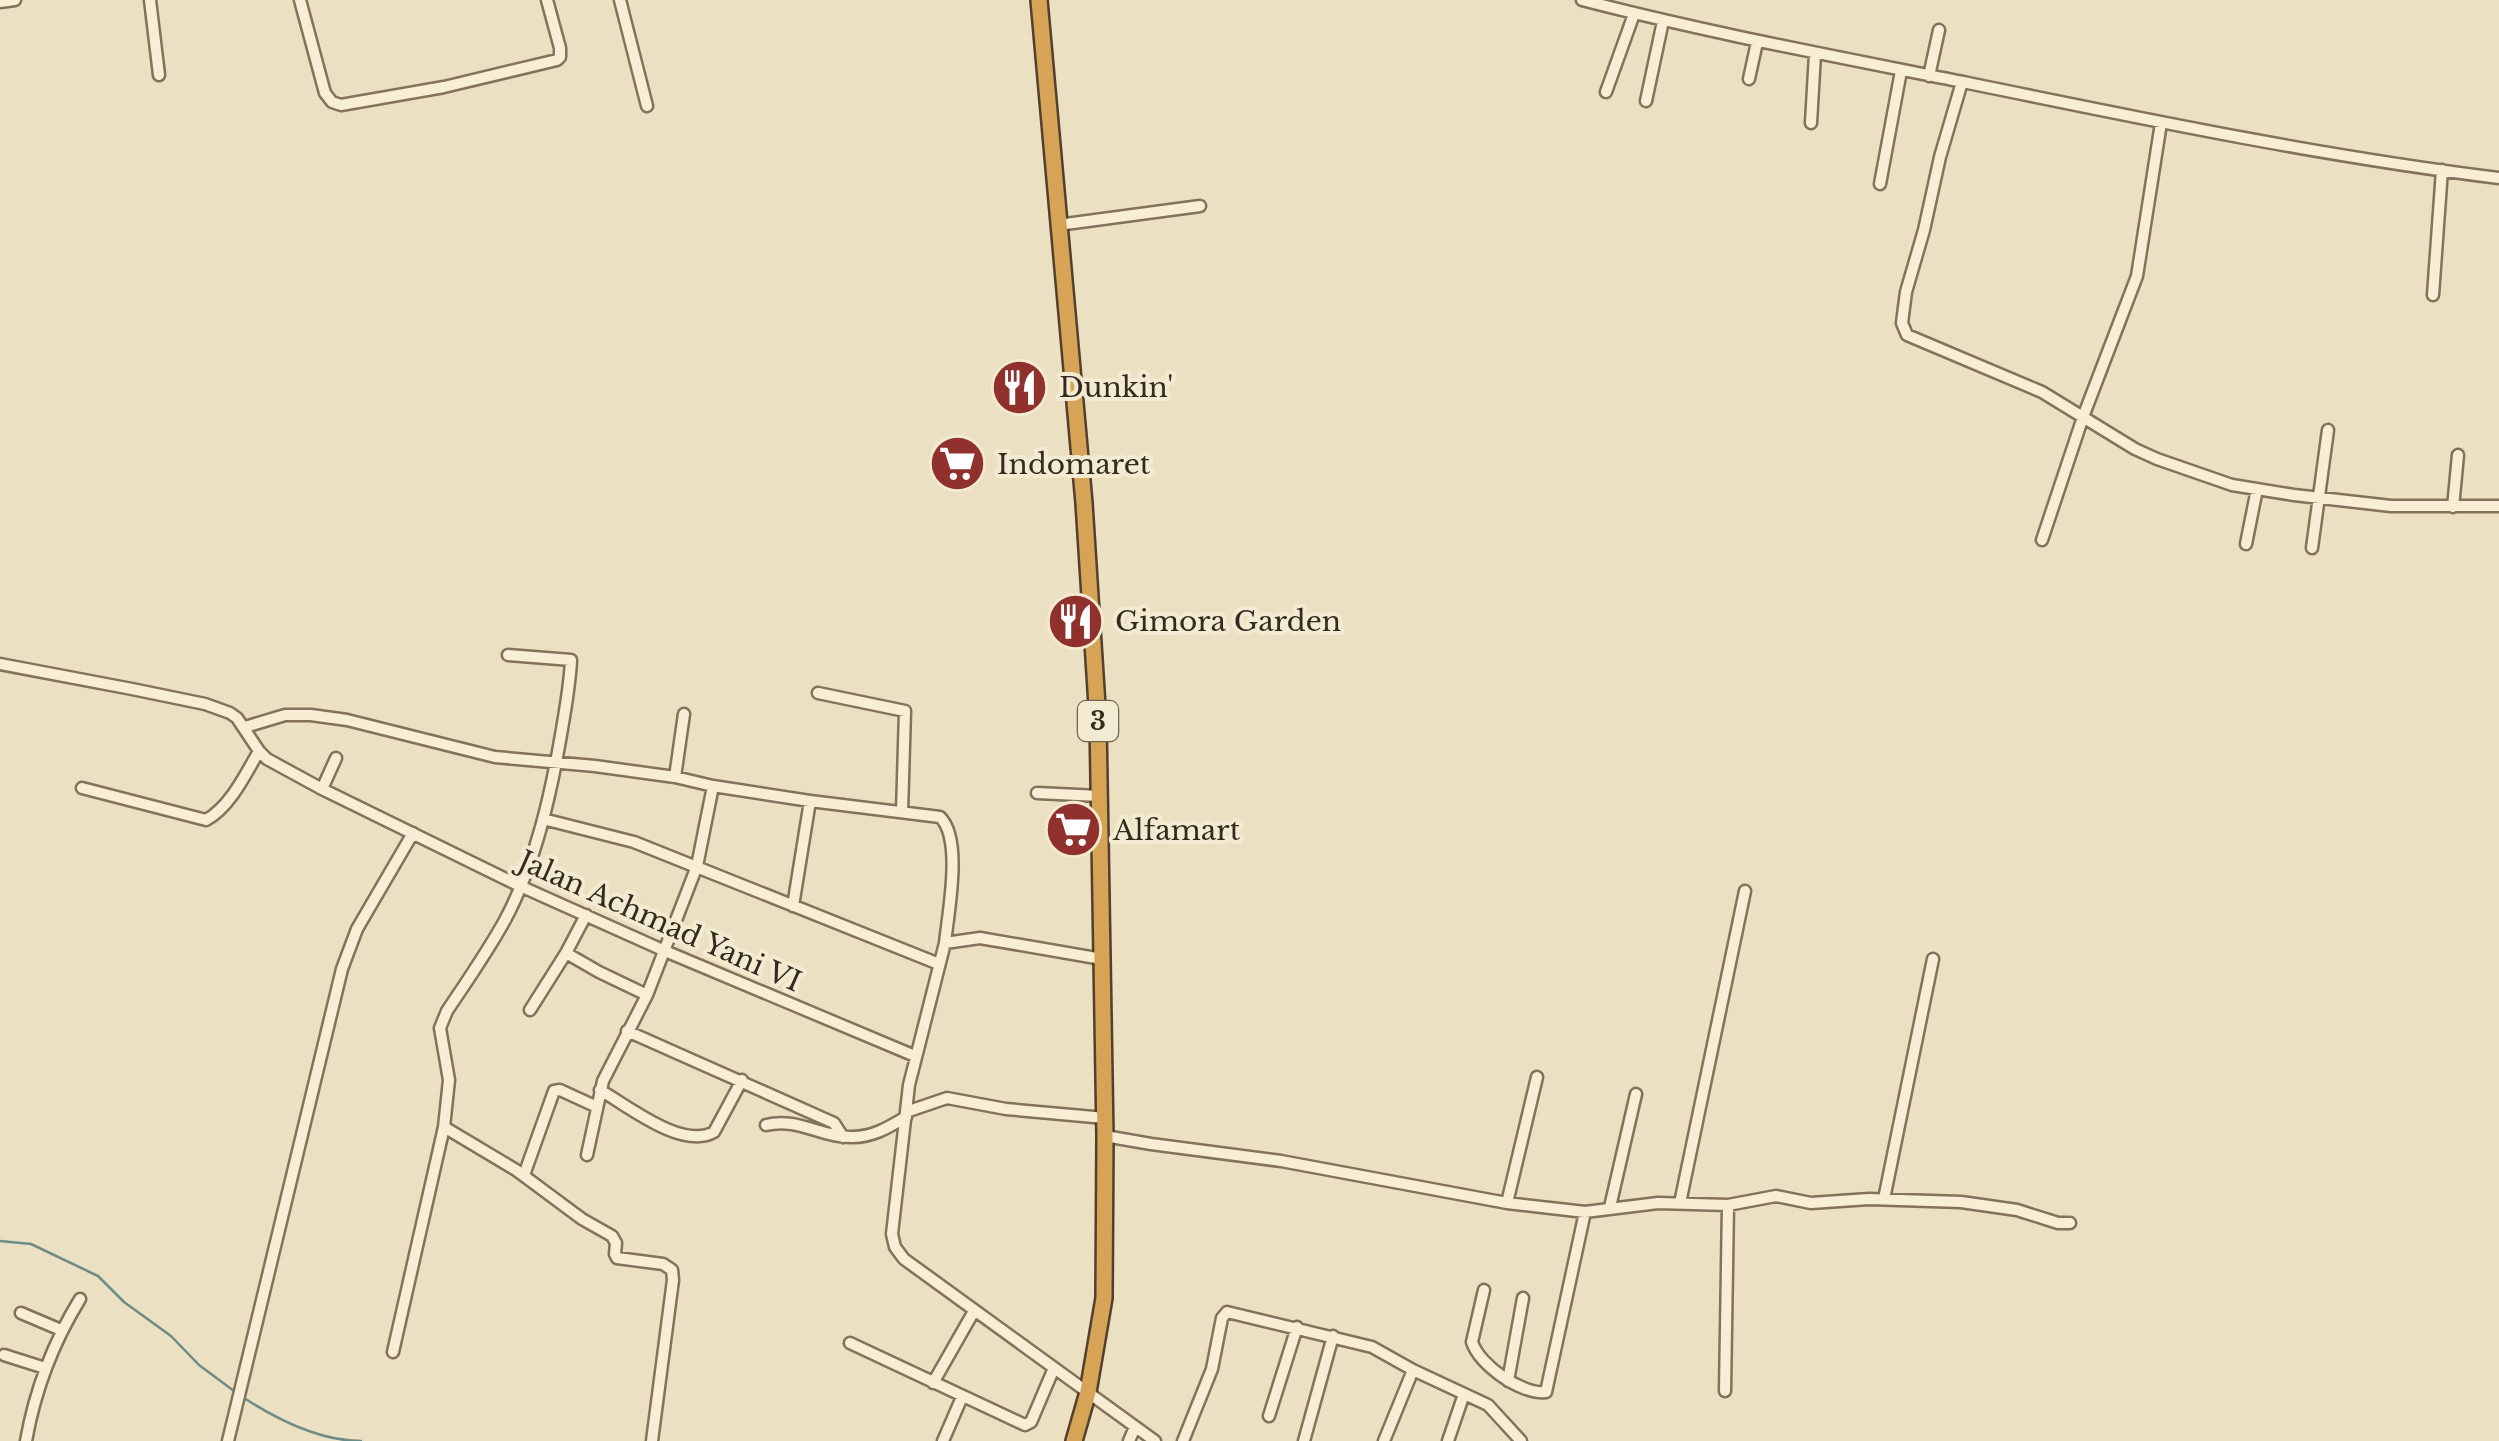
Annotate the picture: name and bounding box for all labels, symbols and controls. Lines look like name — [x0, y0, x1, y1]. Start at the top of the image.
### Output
restaurant icon: Dunkin' — [990, 357, 1050, 417]
place label: Dunkin' — [1059, 370, 1173, 405]
supermarket icon: Indomaret — [928, 434, 988, 494]
place label: Indomaret — [997, 447, 1151, 482]
restaurant icon: Gimora Garden — [1046, 591, 1106, 651]
place label: Gimora Garden — [1115, 604, 1341, 639]
road number: 3 — [1078, 701, 1118, 741]
supermarket icon: Alfamart — [1044, 800, 1104, 860]
place label: Alfamart — [1112, 813, 1241, 848]
street label: Jalan Achmad Yani VI — [509, 842, 807, 1000]

